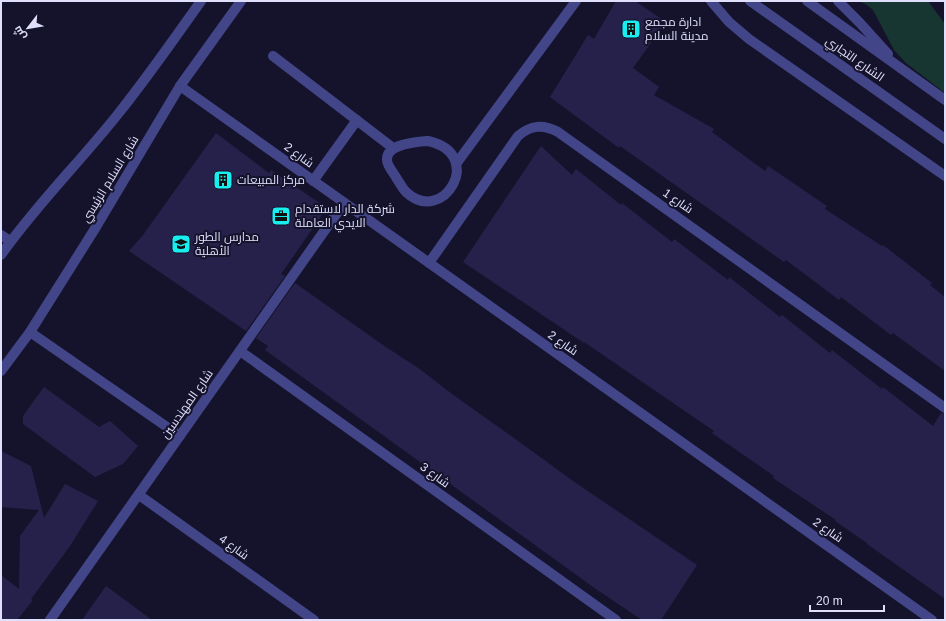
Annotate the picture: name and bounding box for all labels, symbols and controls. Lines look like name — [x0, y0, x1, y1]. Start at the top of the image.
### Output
north arrow — [8, 8, 48, 48]
place label: ادارة مجمع مدينة السلام — [645, 15, 709, 44]
building icon: ادارة مجمع مدينة السلام — [620, 18, 642, 40]
text: ش — [11, 23, 29, 42]
street label: الشارع التجاري — [821, 34, 887, 87]
street label: شارع السلام الرئيسي — [79, 133, 144, 227]
street label: شارع 2 — [281, 140, 317, 171]
building icon: مركز المبيعات — [212, 169, 234, 191]
place label: مركز المبيعات — [237, 173, 305, 187]
street label: شارع 1 — [660, 186, 696, 217]
place label: شركة الدار لاستقدام الايدي العاملة — [295, 202, 395, 233]
office icon: شركة الدار لاستقدام الايدي العاملة — [270, 205, 292, 227]
place label: مدارس الطور الأهلية — [194, 230, 259, 258]
school or university icon: مدارس الطور الأهلية — [170, 233, 192, 255]
street label: شارع 2 — [545, 328, 581, 359]
street label: شارع المهندسين — [158, 367, 217, 442]
street label: شارع 3 — [417, 460, 453, 491]
street label: شارع 2 — [810, 515, 846, 546]
street label: شارع 4 — [216, 532, 252, 563]
scale bar — [810, 587, 884, 613]
text: 20 m — [816, 594, 843, 608]

